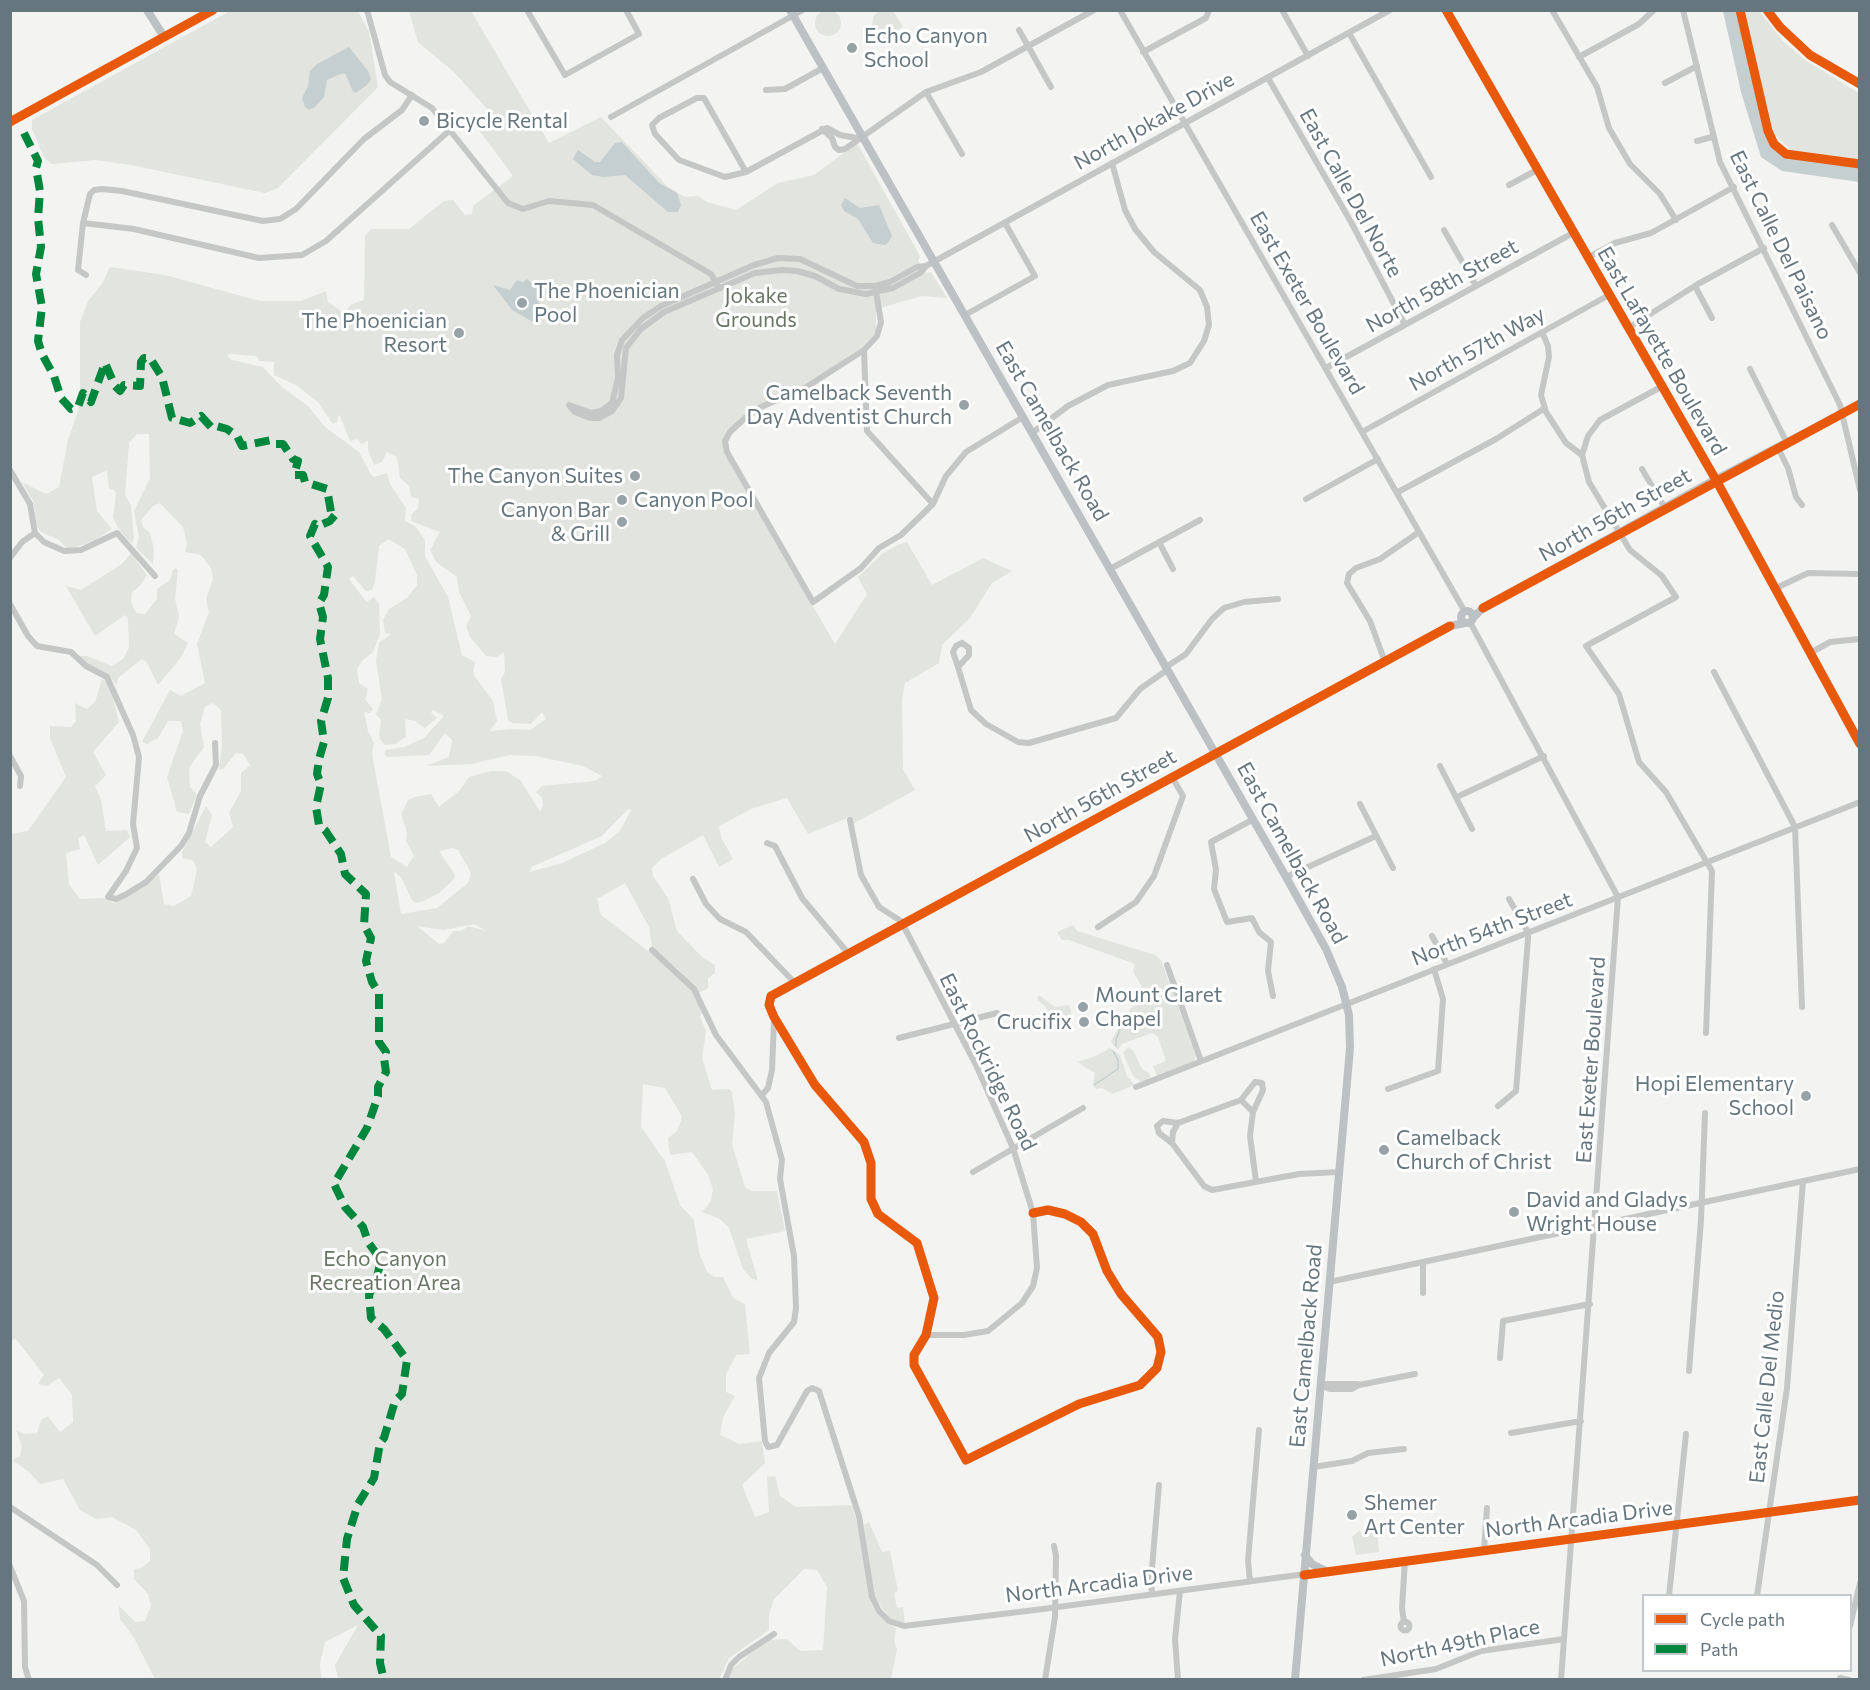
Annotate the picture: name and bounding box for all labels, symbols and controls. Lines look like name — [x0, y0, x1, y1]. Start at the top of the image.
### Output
place label: Echo Canyon School — [864, 23, 988, 73]
marker: Echo Canyon School — [845, 41, 859, 55]
street label: North Jokake Drive — [1070, 67, 1238, 175]
street label: East Calle Del Norte — [1294, 104, 1408, 282]
place label: Bicycle Rental — [436, 108, 568, 134]
marker: Bicycle Rental — [417, 114, 431, 128]
street label: East Calle Del Paisano — [1724, 146, 1838, 344]
street label: East Exeter Boulevard — [1244, 207, 1370, 399]
street label: North 58th Street — [1361, 234, 1523, 338]
street label: East Lafayette Boulevard — [1592, 242, 1732, 460]
place label: The Phoenician Pool — [534, 278, 680, 328]
park label: Jokake Grounds — [715, 283, 797, 333]
marker: The Phoenician Pool — [515, 296, 529, 310]
street label: North 57th Way — [1405, 301, 1549, 397]
place label: The Phoenician Resort — [301, 308, 447, 358]
marker: The Phoenician Resort — [452, 326, 466, 340]
street label: East Camelback Road — [990, 336, 1114, 526]
place label: Camelback Seventh Day Adventist Church — [747, 380, 952, 430]
marker: Camelback Seventh Day Adventist Church — [957, 398, 971, 412]
place label: The Canyon Suites — [448, 463, 623, 489]
street label: North 56th Street — [1534, 463, 1696, 567]
marker: The Canyon Suites — [628, 469, 642, 483]
place label: Canyon Pool — [634, 487, 754, 513]
marker: Canyon Pool — [615, 493, 629, 507]
place label: Canyon Bar & Grill — [501, 497, 610, 547]
marker: Canyon Bar & Grill — [615, 515, 629, 529]
street label: North 56th Street — [1019, 744, 1181, 848]
street label: East Camelback Road — [1232, 758, 1352, 948]
street label: North 54th Street — [1408, 887, 1576, 971]
street label: East Exeter Boulevard — [1571, 956, 1611, 1164]
street label: East Rockridge Road — [934, 969, 1042, 1155]
place label: Mount Claret Chapel — [1095, 982, 1222, 1032]
marker: Mount Claret Chapel — [1076, 1000, 1090, 1014]
place label: Crucifix — [997, 1009, 1072, 1035]
marker: Crucifix — [1077, 1015, 1091, 1029]
place label: Hopi Elementary School — [1635, 1071, 1794, 1121]
marker: Hopi Elementary School — [1799, 1089, 1813, 1103]
place label: Camelback Church of Christ — [1396, 1125, 1552, 1175]
marker: Camelback Church of Christ — [1377, 1143, 1391, 1157]
place label: David and Gladys Wright House — [1526, 1187, 1688, 1237]
marker: David and Gladys Wright House — [1507, 1205, 1521, 1219]
street label: East Camelback Road — [1285, 1243, 1327, 1449]
park label: Echo Canyon Recreation Area — [309, 1246, 461, 1296]
street label: East Calle Del Medio — [1744, 1289, 1790, 1485]
place label: Shemer Art Center — [1364, 1490, 1465, 1540]
street label: North Arcadia Drive — [1484, 1495, 1674, 1543]
marker: Shemer Art Center — [1345, 1508, 1359, 1522]
street label: North Arcadia Drive — [1004, 1560, 1194, 1608]
legend — [1642, 1594, 1852, 1672]
text: Cycle path — [1700, 1608, 1785, 1630]
street label: North 49th Place — [1378, 1614, 1542, 1672]
text: Path — [1700, 1638, 1738, 1660]

